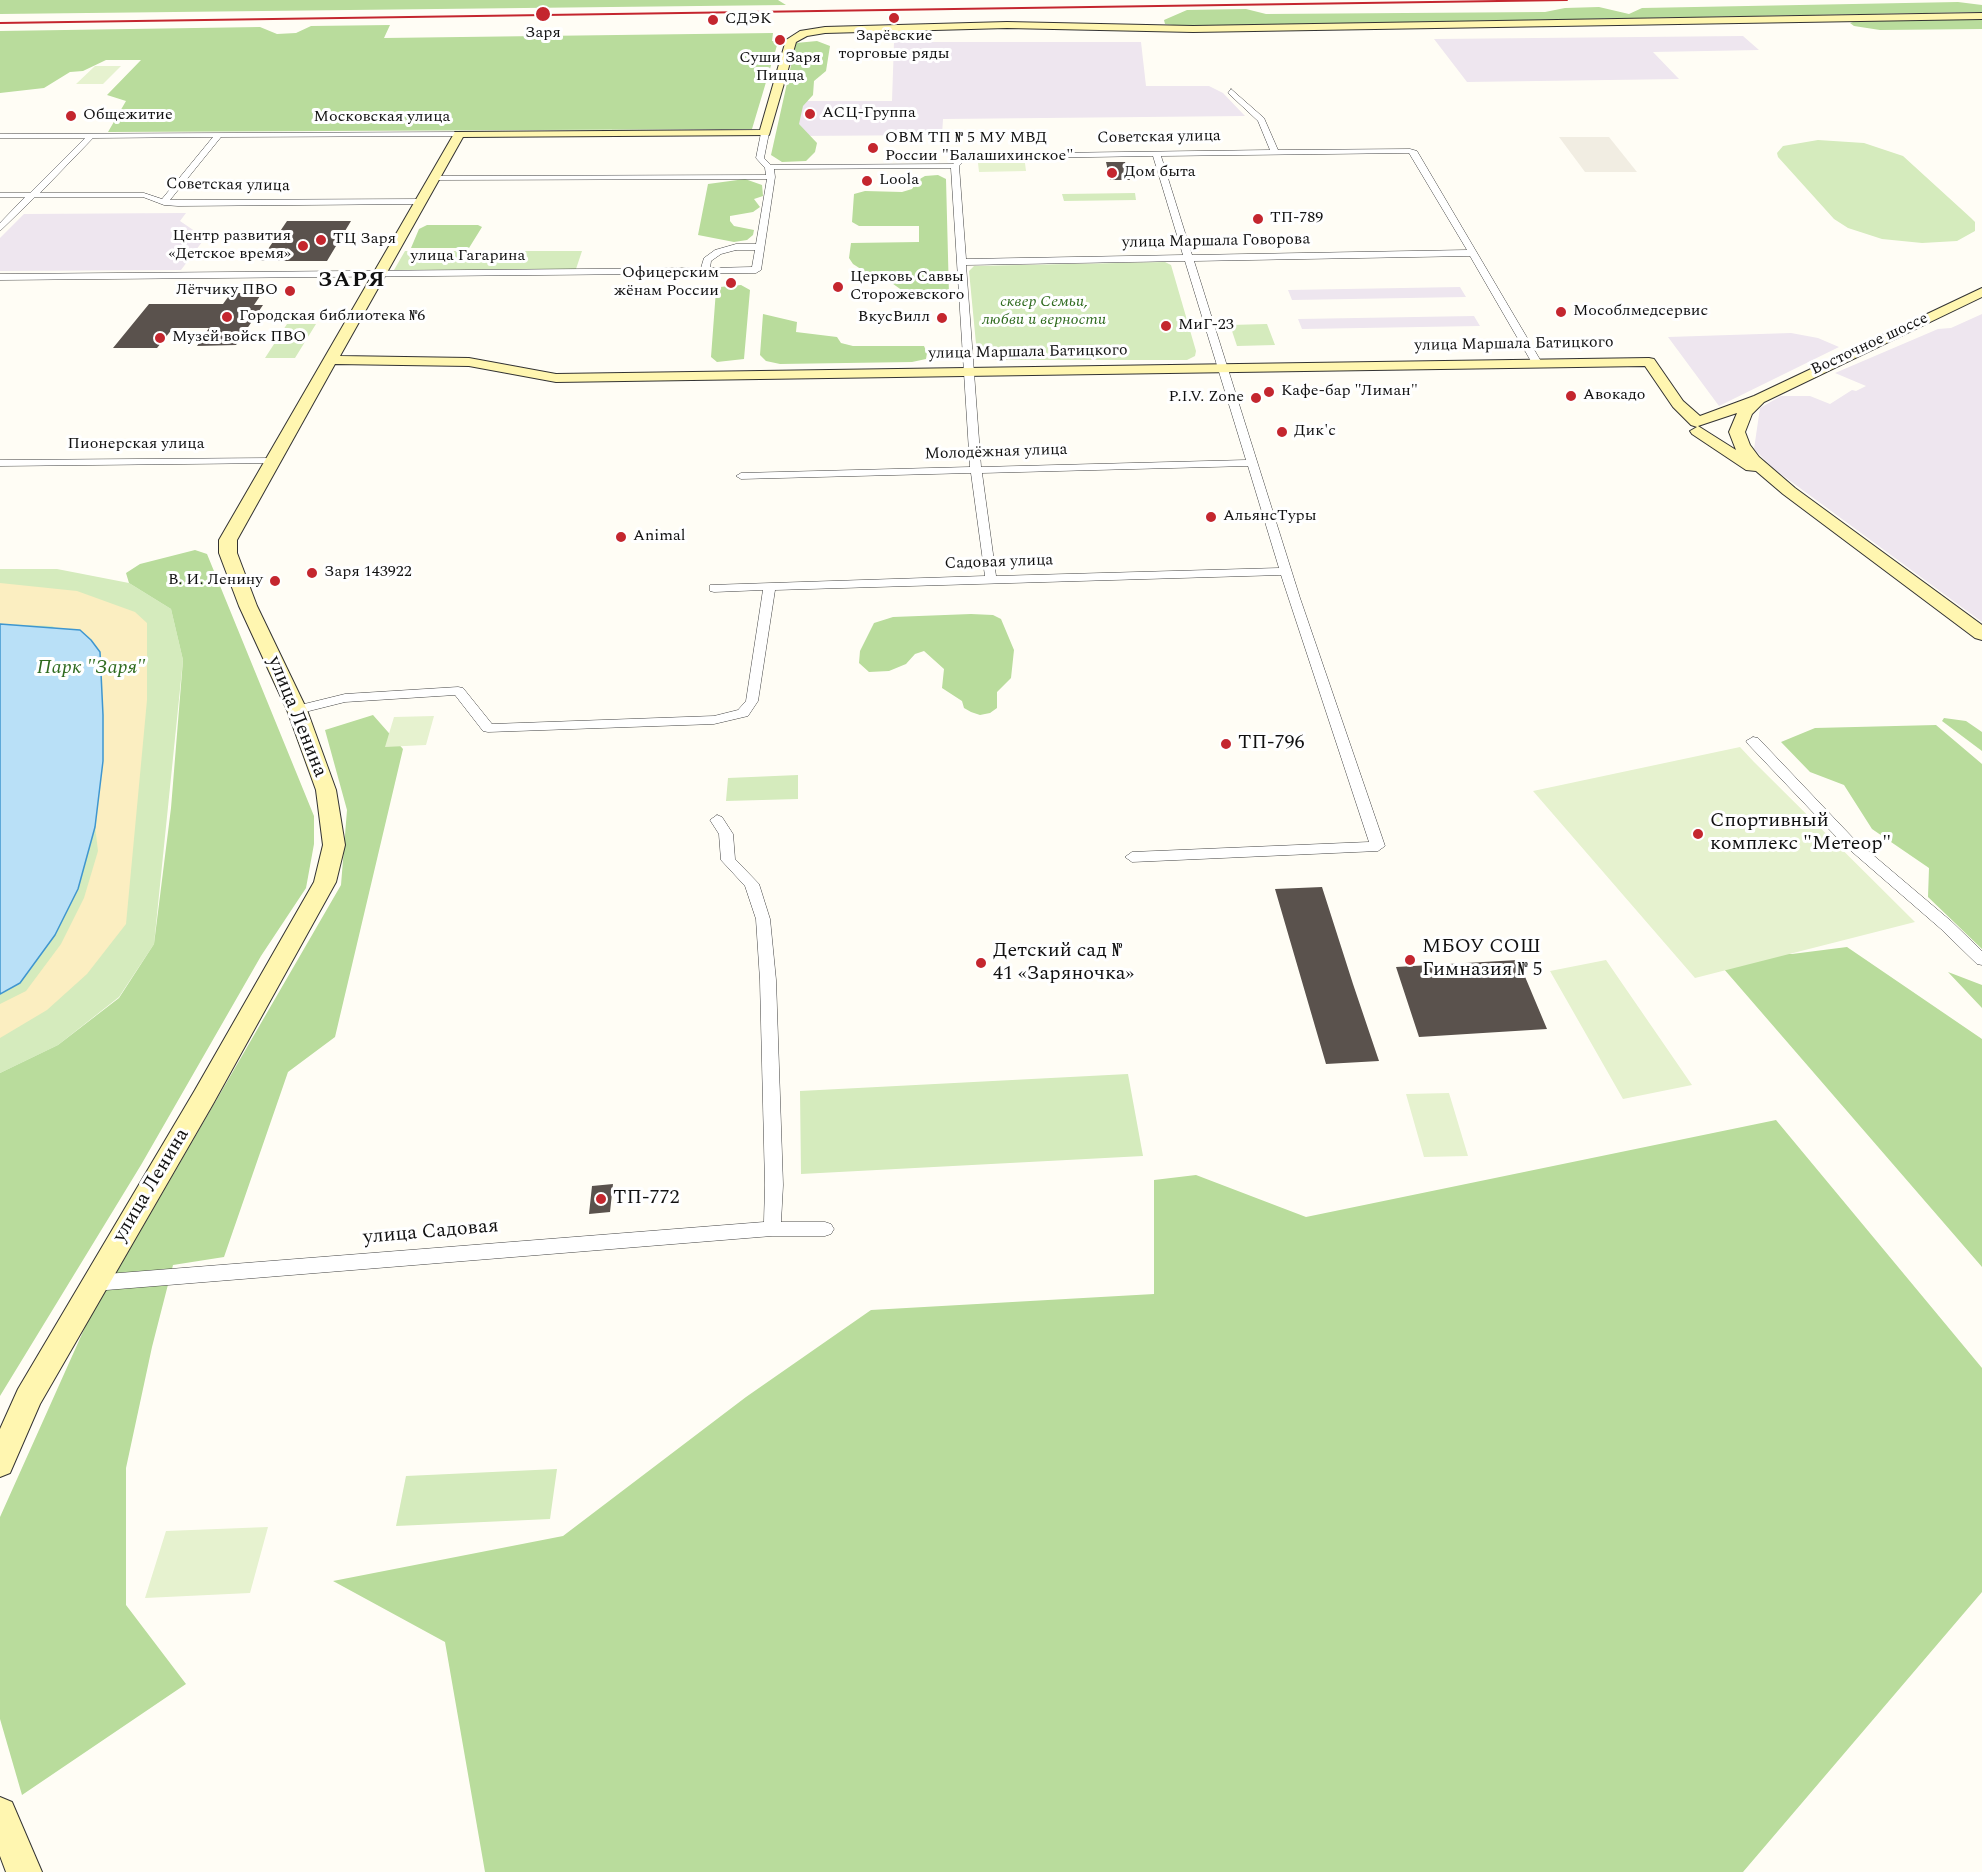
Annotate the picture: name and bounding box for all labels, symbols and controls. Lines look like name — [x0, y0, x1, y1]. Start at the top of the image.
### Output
marker: Заря — [534, 5, 552, 23]
place label: СДЭК — [725, 10, 771, 30]
marker: Зарёвские торговые ряды — [887, 11, 901, 25]
marker: СДЭК — [706, 13, 720, 27]
place label: Заря — [525, 24, 561, 44]
place label: Зарёвские торговые ряды — [838, 27, 950, 65]
marker: Суши Заря Пицца — [773, 33, 787, 47]
place label: Суши Заря Пицца — [739, 49, 821, 87]
place label: АСЦ-Группа — [822, 104, 916, 124]
place label: Общежитие — [83, 106, 173, 126]
marker: АСЦ-Группа — [803, 107, 817, 121]
street label: Московская улица — [314, 108, 450, 128]
marker: Общежитие — [64, 109, 78, 123]
street label: Советская улица — [1097, 127, 1221, 149]
place label: ОВМ ТП № 5 МУ МВД России "Балашихинское" — [885, 129, 1073, 167]
marker: ОВМ ТП № 5 МУ МВД России "Балашихинское" — [866, 141, 880, 155]
place label: Дом быта — [1124, 163, 1196, 183]
marker: Дом быта — [1105, 166, 1119, 180]
place label: Loola — [879, 171, 919, 191]
marker: Loola — [860, 174, 874, 188]
street label: Советская улица — [166, 175, 290, 197]
place label: ТП-789 — [1270, 209, 1323, 229]
marker: ТП-789 — [1251, 212, 1265, 226]
place label: Центр развития «Детское время» — [169, 227, 291, 265]
place label: ТЦ Заря — [333, 230, 396, 250]
street label: улица Маршала Говорова — [1122, 231, 1310, 253]
marker: ТЦ Заря — [314, 233, 328, 247]
marker: Центр развития «Детское время» — [296, 239, 310, 253]
street label: улица Гагарина — [411, 247, 525, 267]
place label: Офицерским жёнам России — [614, 264, 719, 302]
place label: Церковь Саввы Сторожевского — [850, 268, 964, 306]
district label: ЗАРЯ — [318, 269, 386, 295]
marker: Офицерским жёнам России — [724, 276, 738, 290]
marker: Церковь Саввы Сторожевского — [831, 280, 845, 294]
place label: Лётчику ПВО — [176, 281, 278, 301]
marker: Лётчику ПВО — [283, 284, 297, 298]
park label: сквер Семьи, любви и верности — [982, 293, 1106, 331]
place label: Мособлмедсервис — [1573, 302, 1708, 322]
marker: Мособлмедсервис — [1554, 305, 1568, 319]
place label: Городская библиотека №6 — [239, 307, 425, 327]
place label: ВкусВилл — [858, 308, 930, 328]
marker: Городская библиотека №6 — [220, 310, 234, 324]
street label: Восточное шоссе — [1808, 310, 1932, 380]
marker: ВкусВилл — [935, 311, 949, 325]
place label: МиГ-23 — [1178, 316, 1234, 336]
marker: МиГ-23 — [1159, 319, 1173, 333]
place label: Музей войск ПВО — [172, 328, 306, 348]
marker: Музей войск ПВО — [153, 331, 167, 345]
street label: улица Маршала Батицкого — [1414, 334, 1614, 356]
street label: улица Маршала Батицкого — [928, 342, 1128, 364]
place label: Кафе-бар "Лиман" — [1281, 382, 1418, 402]
marker: Кафе-бар "Лиман" — [1262, 385, 1276, 399]
place label: Авокадо — [1583, 386, 1645, 406]
place label: P.I.V. Zone — [1168, 388, 1244, 408]
marker: Авокадо — [1564, 389, 1578, 403]
marker: P.I.V. Zone — [1249, 391, 1263, 405]
place label: Дик'с — [1294, 422, 1336, 442]
marker: Дик'с — [1275, 425, 1289, 439]
street label: Пионерская улица — [68, 435, 204, 455]
street label: Молодёжная улица — [924, 441, 1068, 465]
place label: АльянсТуры — [1223, 507, 1316, 527]
marker: АльянсТуры — [1204, 510, 1218, 524]
place label: Animal — [633, 527, 685, 547]
marker: Animal — [614, 530, 628, 544]
street label: Садовая улица — [944, 552, 1054, 574]
place label: Заря 143922 — [324, 563, 412, 583]
marker: Заря 143922 — [305, 566, 319, 580]
place label: В. И. Ленину — [168, 571, 263, 591]
marker: В. И. Ленину — [268, 574, 282, 588]
street label: улица Ленина — [261, 653, 331, 781]
park label: Парк "Заря" — [37, 657, 145, 681]
place label: ТП-796 — [1238, 732, 1305, 756]
marker: ТП-796 — [1219, 737, 1233, 751]
place label: Спортивный комплекс "Метеор" — [1710, 810, 1891, 857]
marker: Спортивный комплекс "Метеор" — [1691, 827, 1705, 841]
place label: МБОУ СОШ Гимназия № 5 — [1422, 936, 1542, 983]
place label: Детский сад № 41 «Заряночка» — [993, 940, 1134, 987]
marker: МБОУ СОШ Гимназия № 5 — [1403, 953, 1417, 967]
marker: Детский сад № 41 «Заряночка» — [974, 956, 988, 970]
street label: улица Ленина — [109, 1125, 195, 1247]
place label: ТП-772 — [613, 1187, 680, 1211]
marker: ТП-772 — [594, 1192, 608, 1206]
street label: улица Садовая — [362, 1215, 500, 1251]

